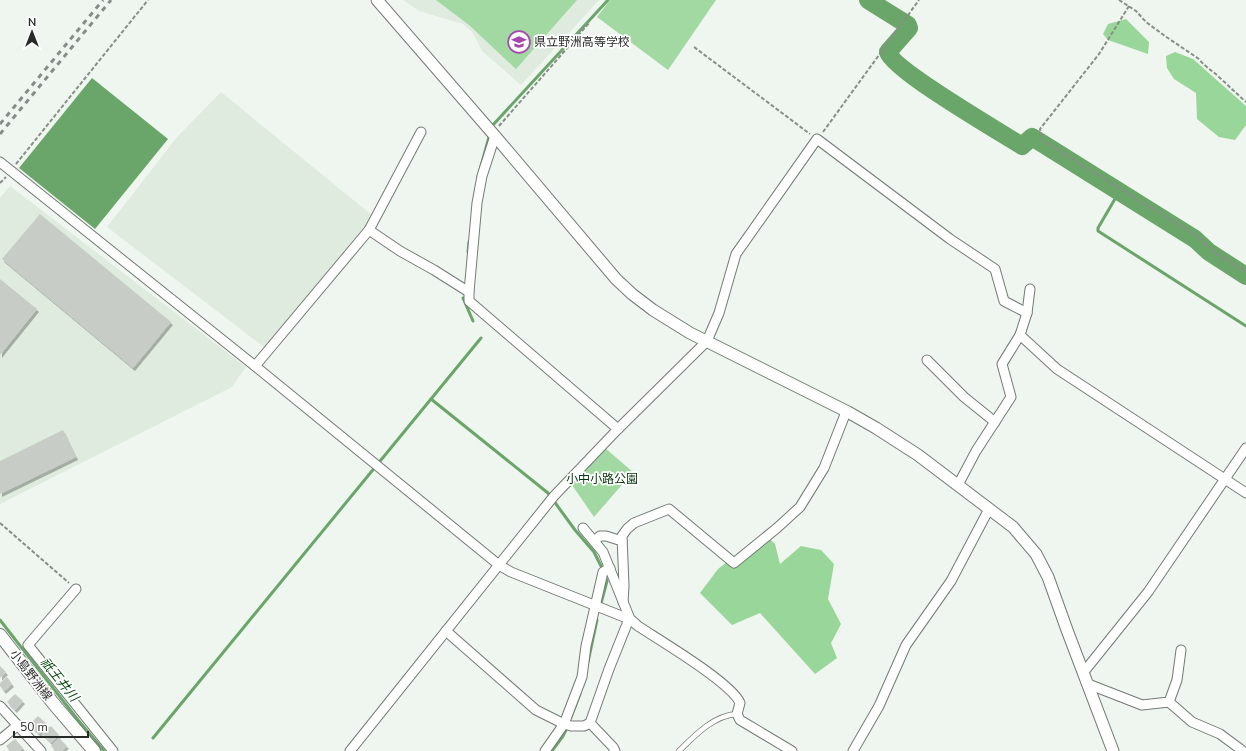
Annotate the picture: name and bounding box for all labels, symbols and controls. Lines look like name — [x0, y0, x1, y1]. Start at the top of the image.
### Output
north arrow — [12, 12, 52, 52]
text: N — [28, 15, 36, 30]
school or university icon: 県立野洲高等学校 — [506, 29, 532, 55]
place label: 県立野洲高等学校 — [534, 34, 630, 50]
park label: 小中小路公園 — [566, 471, 638, 487]
street label: 小島野洲線 — [6, 646, 56, 704]
water label: 祇王井川 — [36, 654, 84, 707]
scale bar — [14, 713, 88, 739]
text: 50 m — [20, 719, 48, 735]

